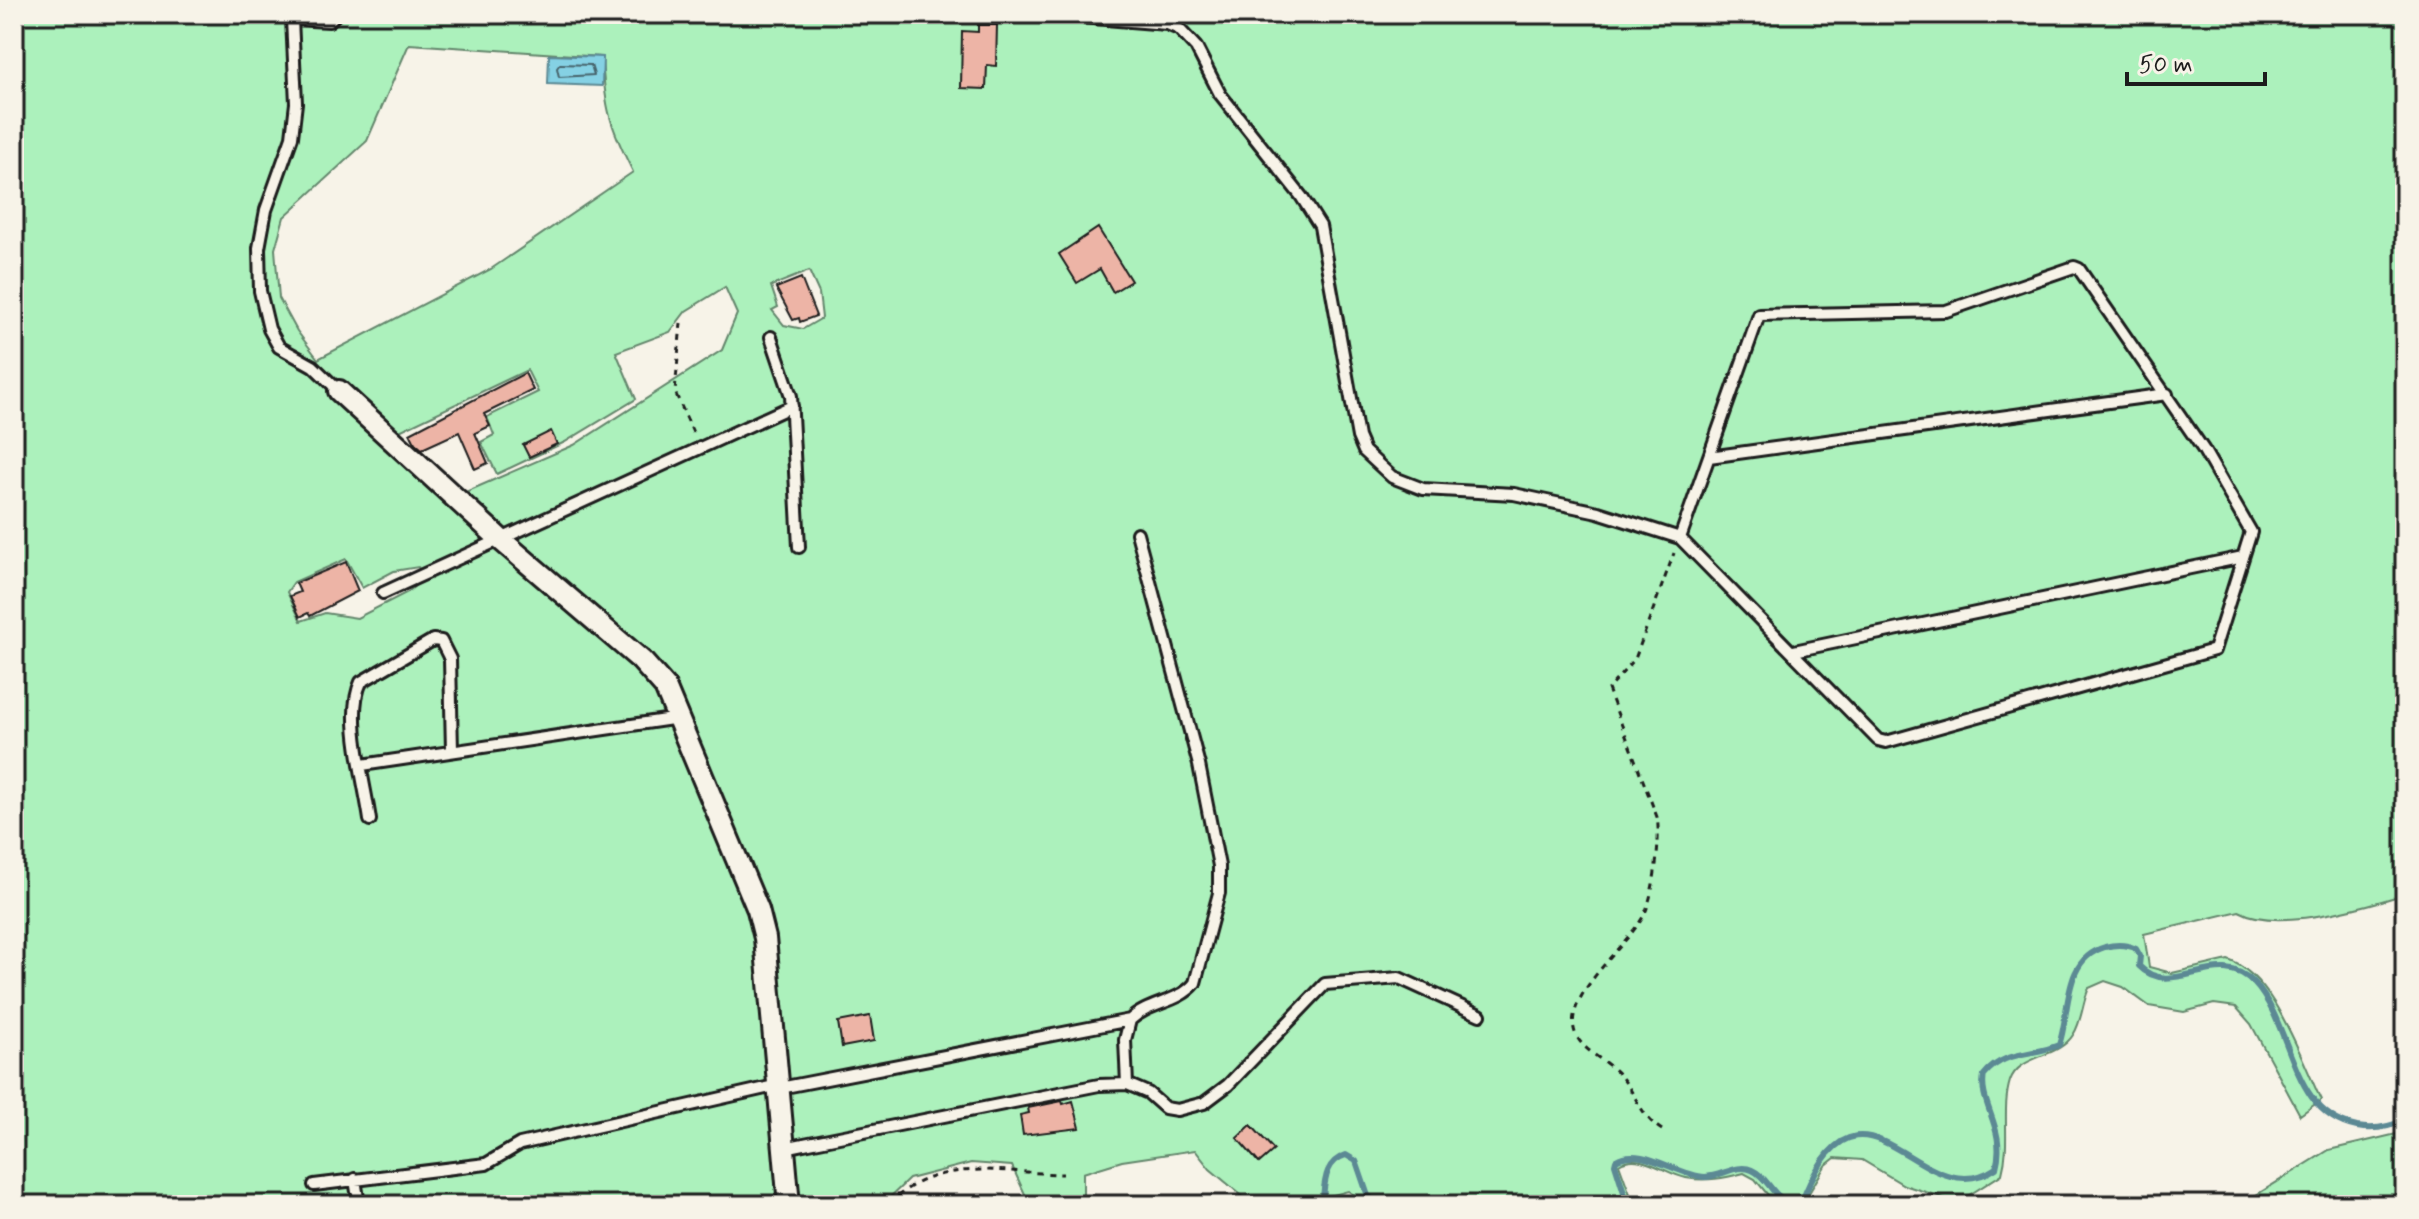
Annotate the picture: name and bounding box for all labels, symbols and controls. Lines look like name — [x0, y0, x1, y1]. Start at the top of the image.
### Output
scale bar — [2127, 36, 2265, 86]
text: 50 m — [2139, 50, 2193, 81]

